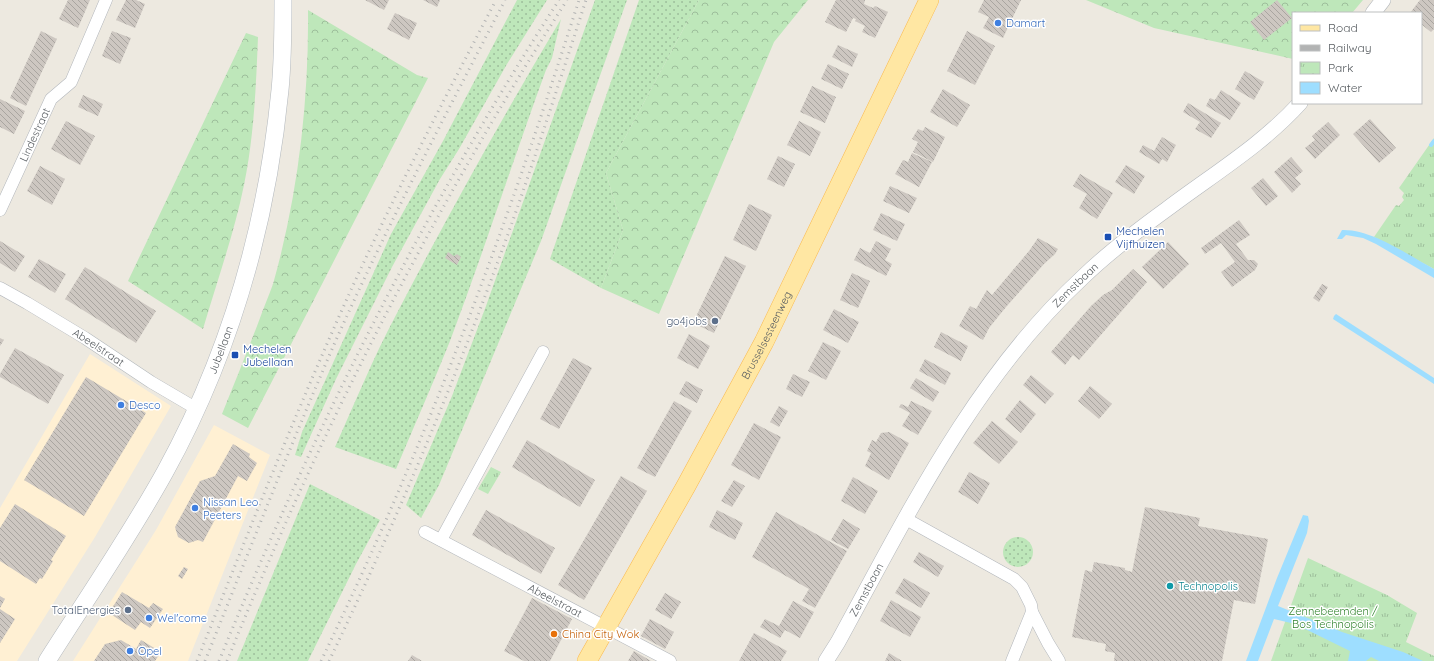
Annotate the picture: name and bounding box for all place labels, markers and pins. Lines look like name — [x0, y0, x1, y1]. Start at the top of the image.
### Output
place label: Damart — [1006, 16, 1046, 30]
marker: Damart — [993, 18, 1003, 28]
place label: Mechelen Vijfhuizen — [1116, 224, 1165, 251]
marker: Mechelen Vijfhuizen — [1103, 232, 1113, 242]
place label: go4jobs — [666, 314, 707, 328]
marker: go4jobs — [710, 316, 720, 326]
place label: Mechelen Jubellaan — [243, 342, 293, 369]
marker: Mechelen Jubellaan — [230, 350, 240, 360]
place label: Desco — [129, 398, 161, 412]
marker: Desco — [116, 400, 126, 410]
place label: Nissan Leo Peeters — [203, 495, 259, 522]
marker: Nissan Leo Peeters — [190, 503, 200, 513]
place label: Technopolis — [1178, 579, 1238, 593]
marker: Technopolis — [1165, 581, 1175, 591]
place label: TotalEnergies — [52, 603, 120, 617]
marker: TotalEnergies — [123, 605, 133, 615]
place label: Wel'come — [157, 611, 207, 625]
marker: Wel'come — [144, 613, 154, 623]
place label: China City Wok — [562, 627, 639, 641]
marker: China City Wok — [549, 629, 559, 639]
place label: Opel — [138, 644, 162, 658]
marker: Opel — [125, 646, 135, 656]

